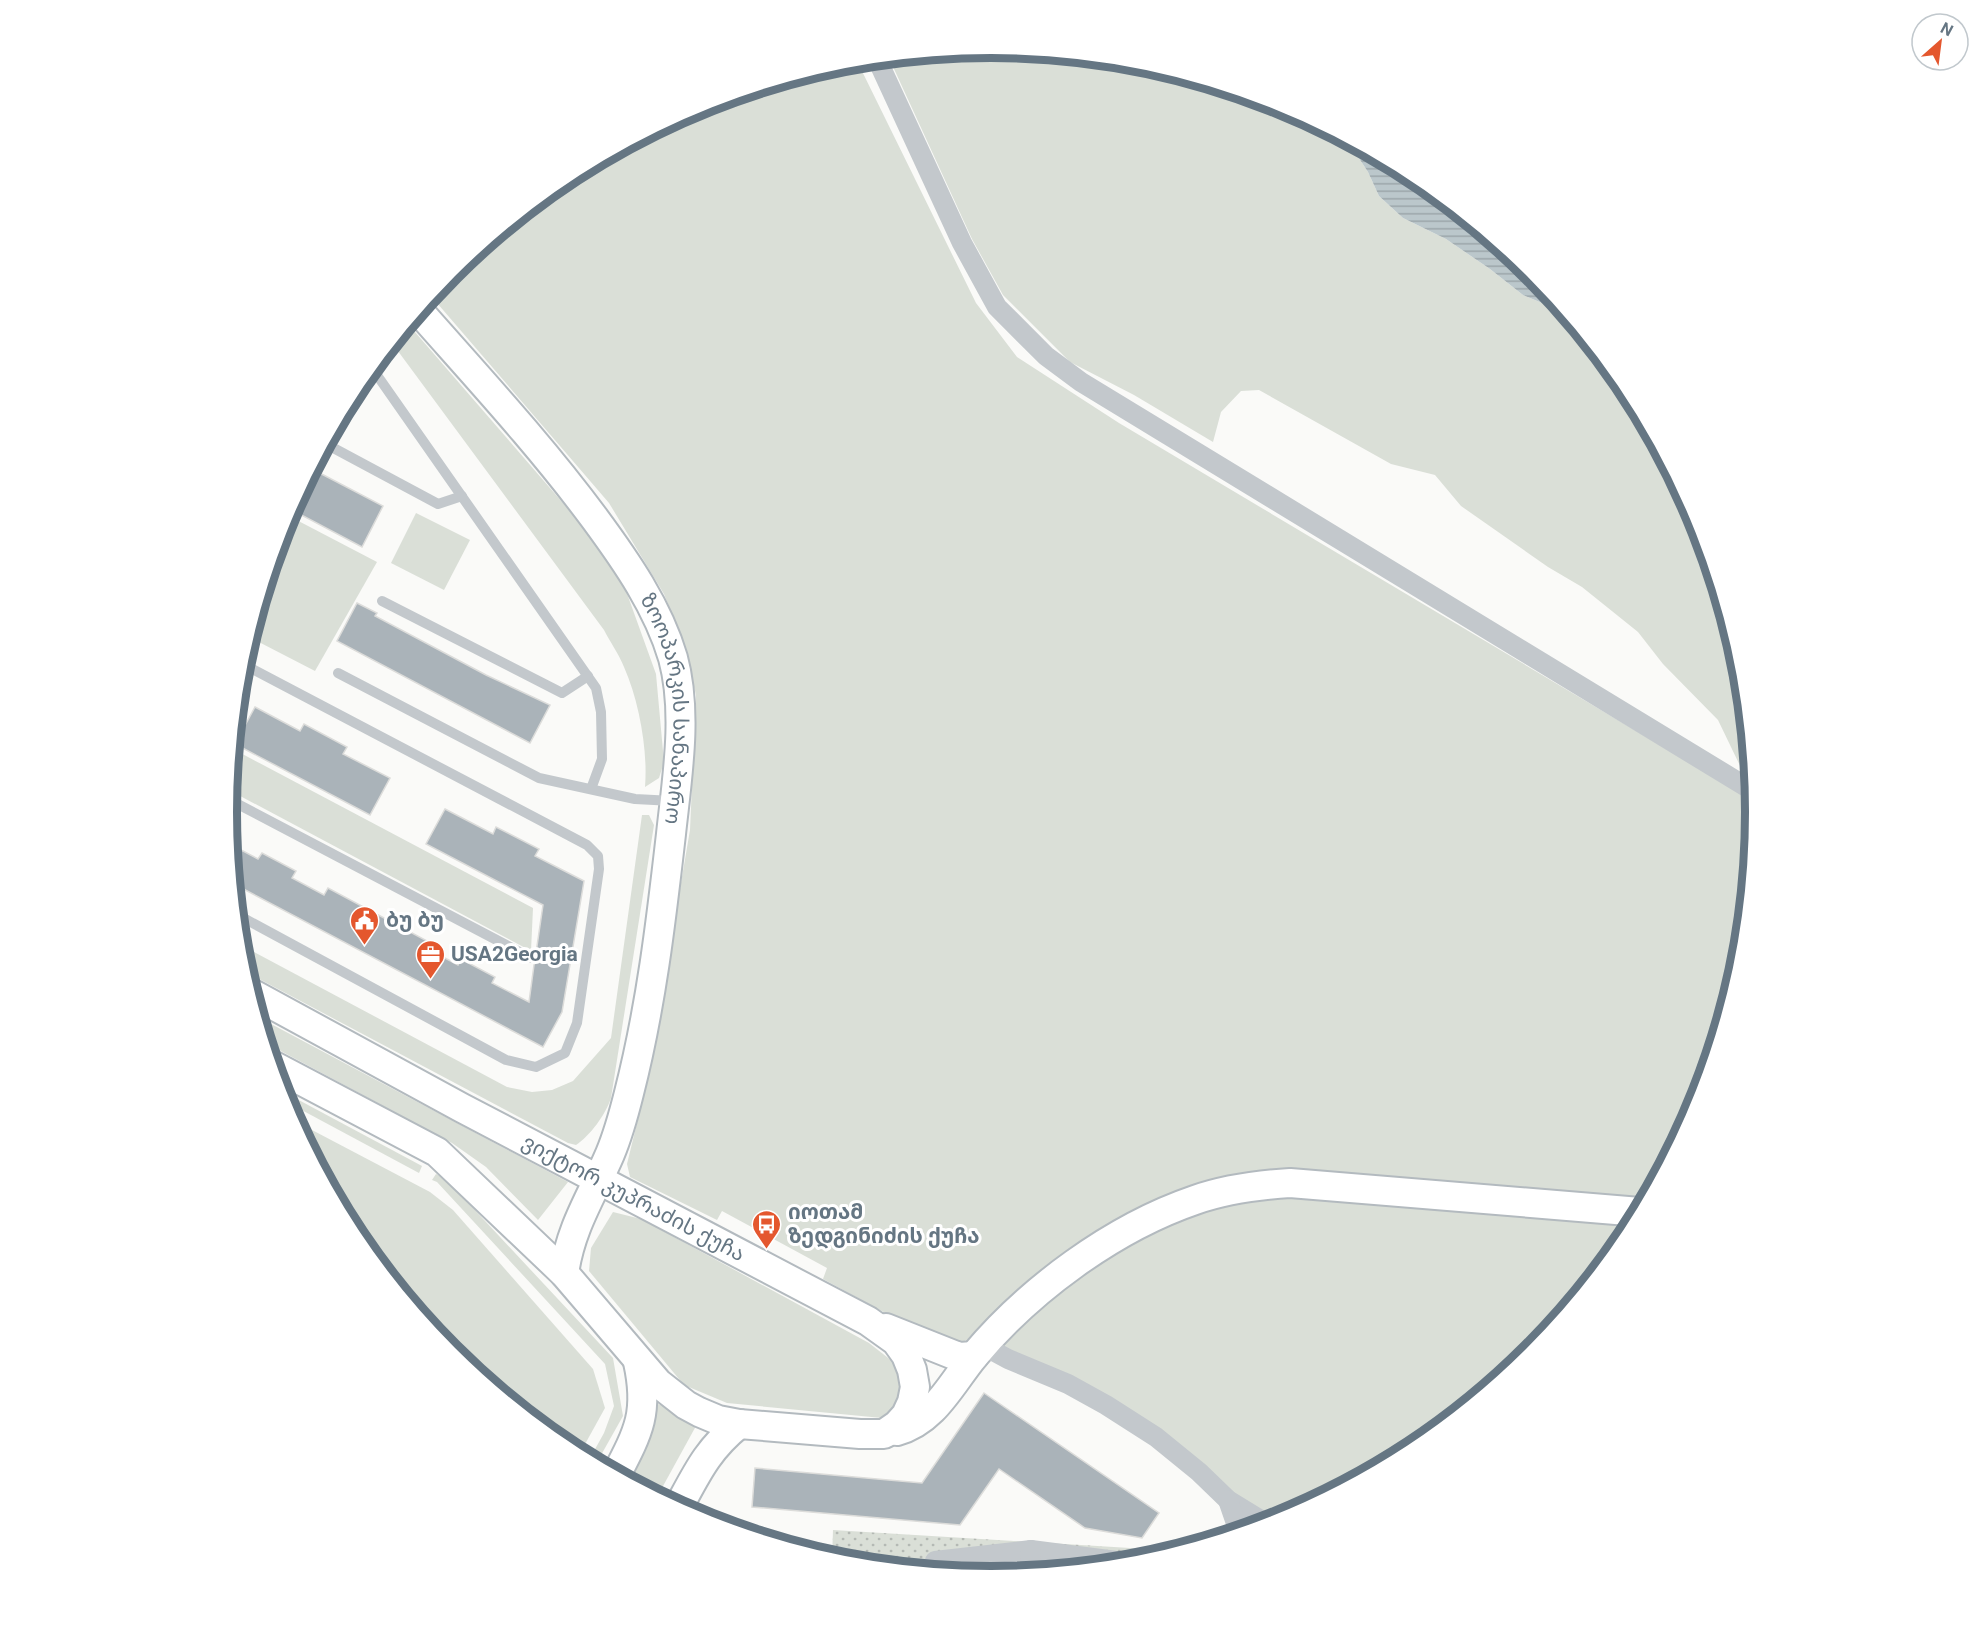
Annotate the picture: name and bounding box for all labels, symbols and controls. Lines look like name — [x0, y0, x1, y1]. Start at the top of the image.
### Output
north arrow — [1910, 12, 1970, 72]
text: N — [1937, 18, 1956, 40]
street label: ზოოპარკის სანაპირო — [635, 590, 693, 826]
public building icon: ბუ ბუ — [349, 904, 381, 946]
place label: ბუ ბუ — [386, 908, 444, 932]
office icon: USA2Georgia — [414, 938, 446, 980]
place label: USA2Georgia — [451, 942, 578, 966]
street label: ვიქტორ კუპრაძის ქუჩა — [518, 1130, 749, 1266]
place label: იოთამ ზედგინიძის ქუჩა — [788, 1200, 980, 1249]
bus stop icon: იოთამ ზედგინიძის ქუჩა — [751, 1208, 783, 1250]

